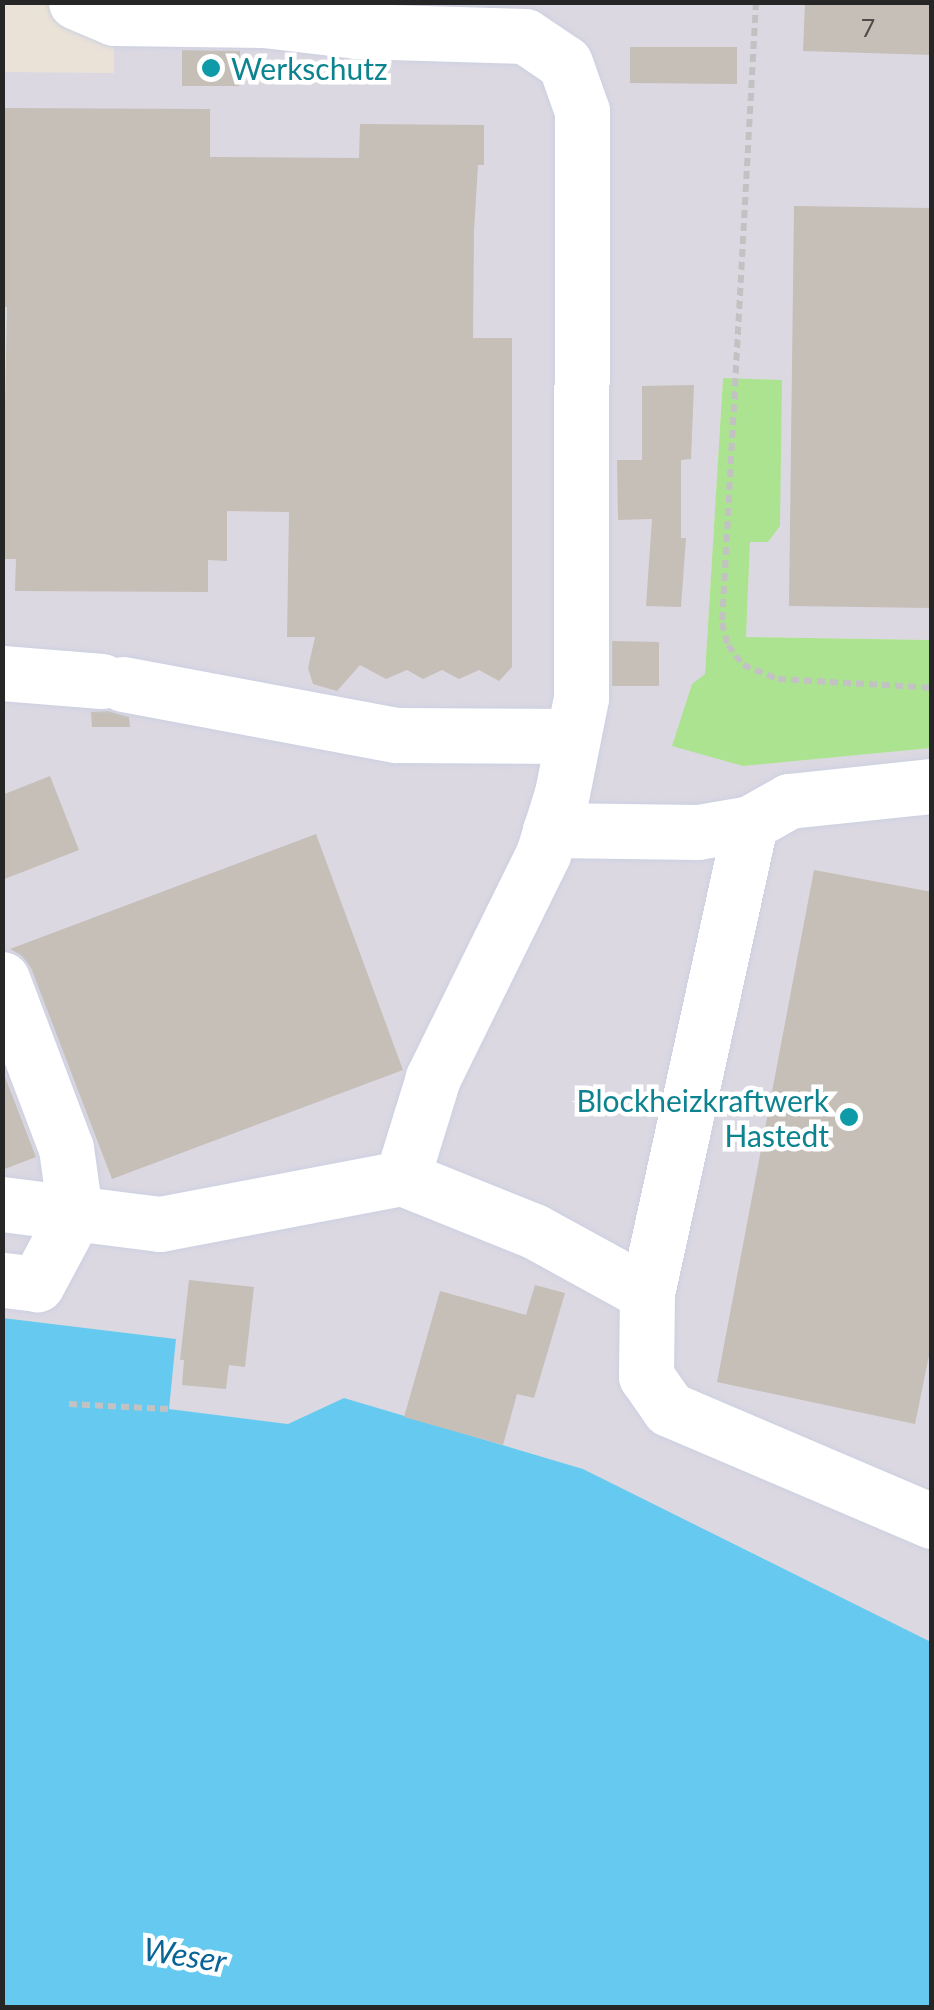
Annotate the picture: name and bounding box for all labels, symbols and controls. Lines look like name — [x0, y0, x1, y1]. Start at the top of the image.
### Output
house number: 7 — [861, 12, 875, 42]
place label: Werkschutz — [231, 50, 387, 86]
marker: Werkschutz — [200, 57, 222, 79]
place label: Blockheizkraftwerk Hastedt — [576, 1082, 829, 1152]
marker: Blockheizkraftwerk Hastedt — [838, 1106, 860, 1128]
water label: Weser — [141, 1930, 229, 1980]

